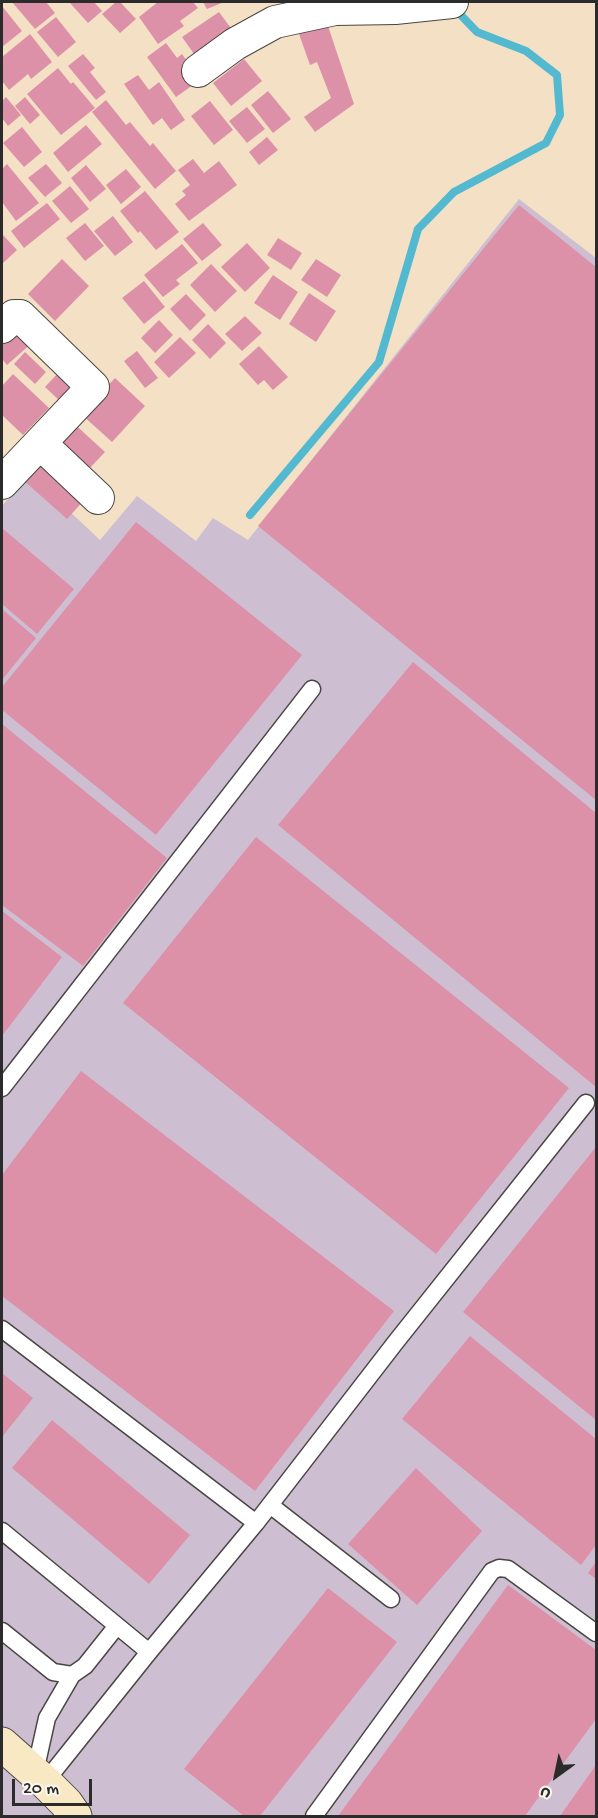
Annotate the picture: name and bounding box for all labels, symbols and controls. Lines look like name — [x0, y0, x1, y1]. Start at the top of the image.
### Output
north arrow — [526, 1746, 586, 1806]
scale bar — [15, 1767, 94, 1805]
text: 20 m — [23, 1779, 59, 1800]
text: U — [537, 1781, 555, 1802]

